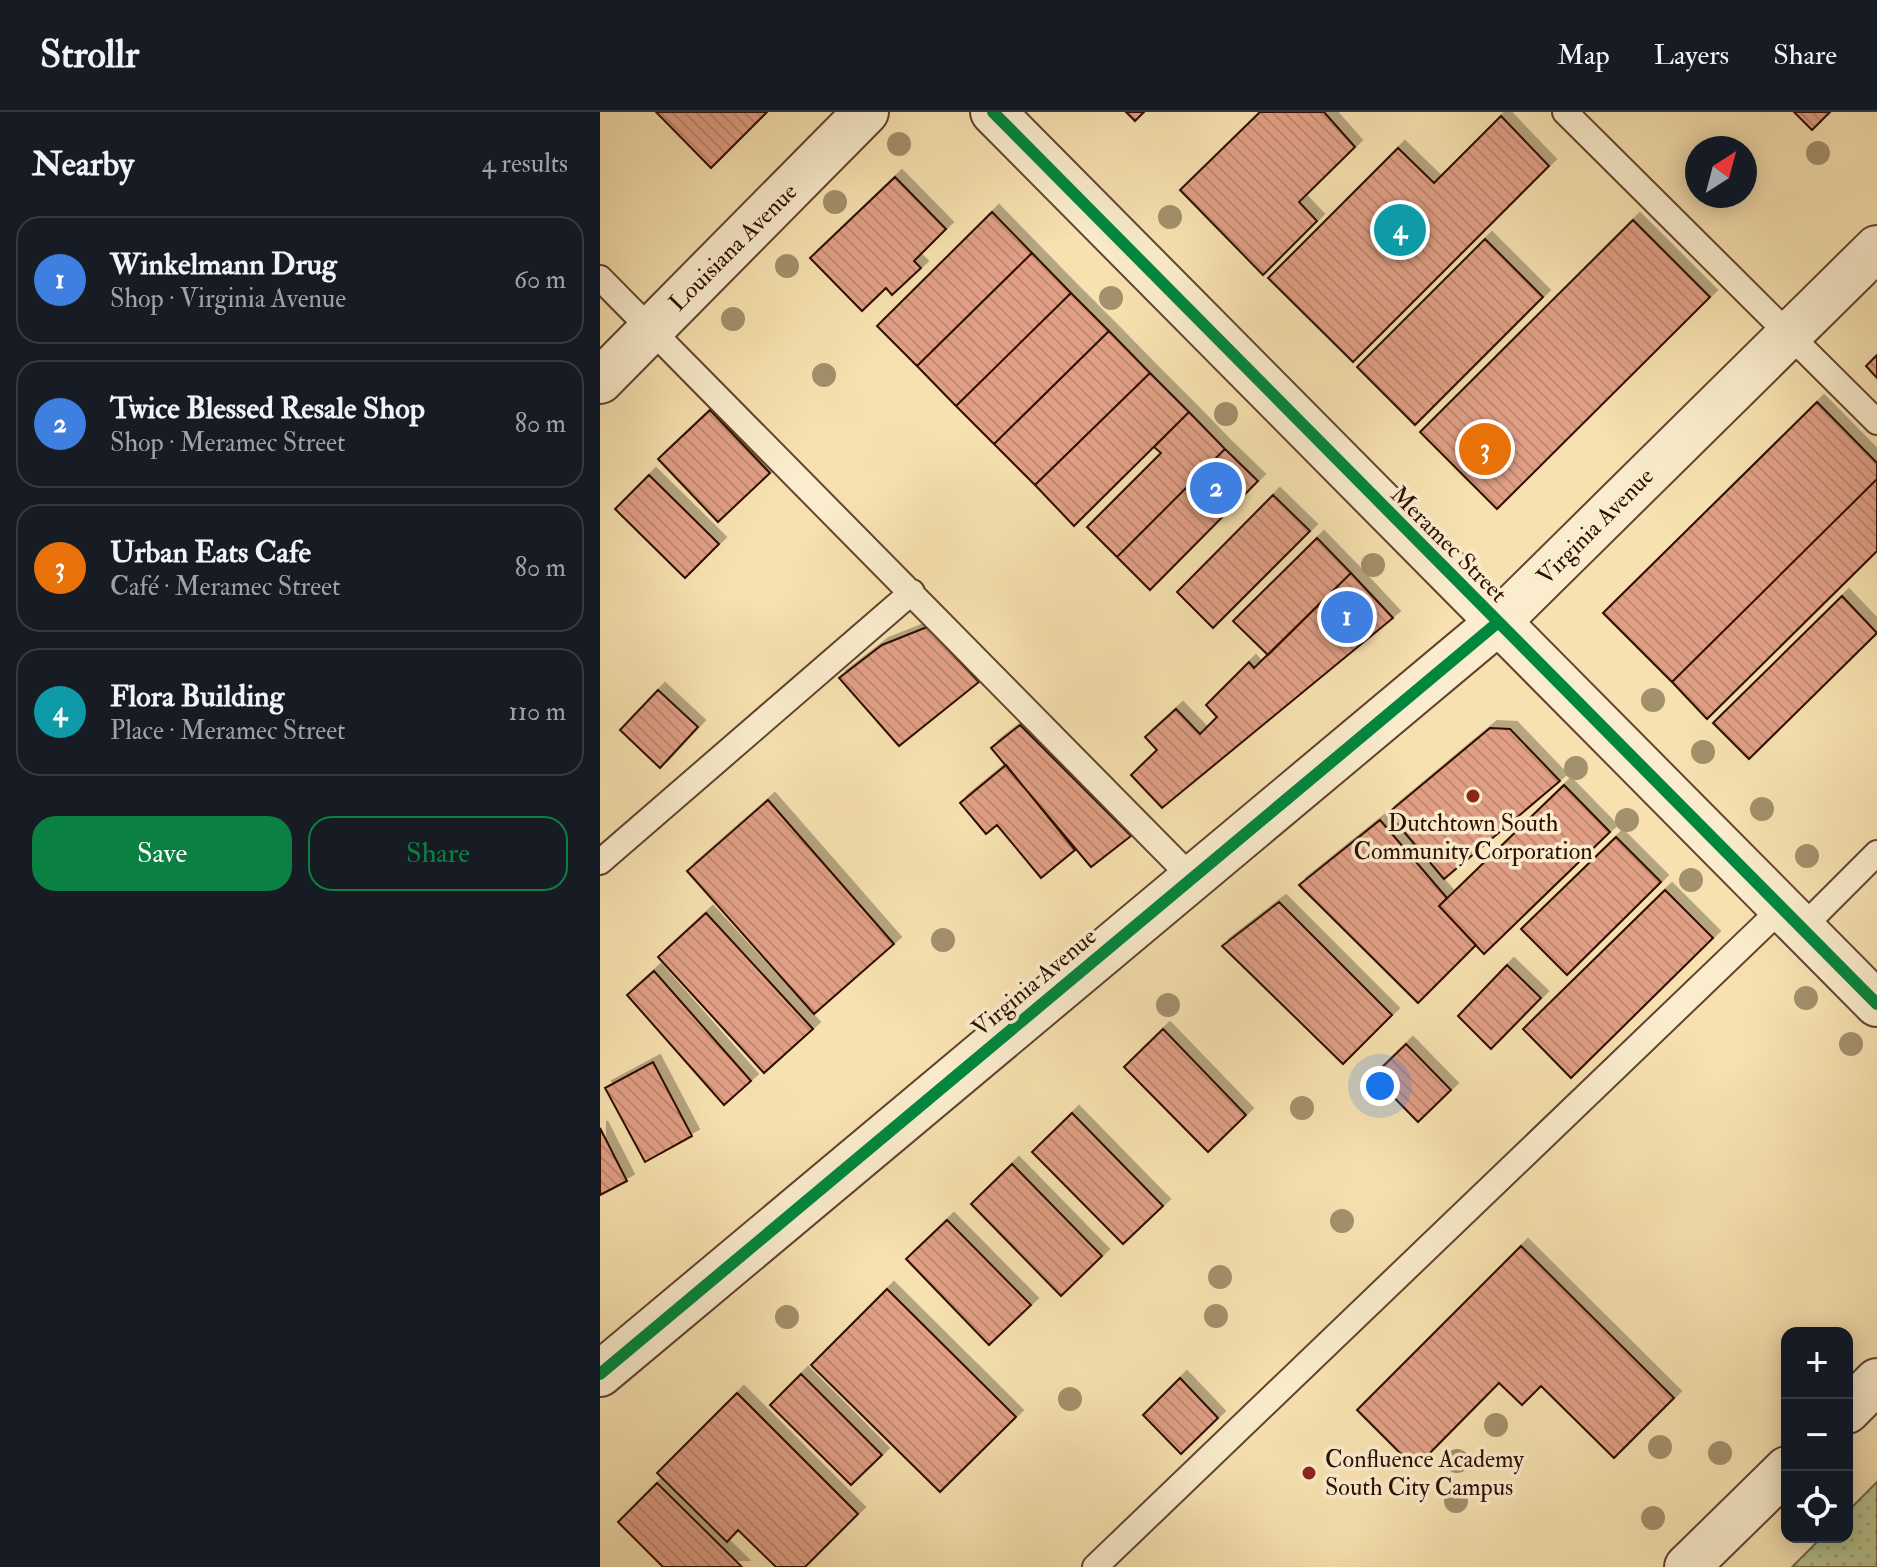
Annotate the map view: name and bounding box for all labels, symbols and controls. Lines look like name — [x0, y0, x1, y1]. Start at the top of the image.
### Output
text: Strollr — [40, 31, 139, 79]
text: Map — [1557, 38, 1610, 73]
text: Layers — [1654, 38, 1729, 73]
text: Share — [1773, 38, 1837, 73]
north arrow — [1685, 136, 1757, 208]
text: Nearby — [32, 143, 134, 186]
text: 4 results — [482, 148, 568, 180]
street label: Louisiana Avenue — [663, 177, 804, 318]
pin: 4 — [1374, 200, 1426, 260]
text: Winkelmann Drug — [110, 246, 337, 283]
text: 1 — [55, 264, 65, 296]
text: 60 m — [514, 264, 566, 296]
text: Shop · Virginia Avenue — [110, 283, 346, 315]
text: Twice Blessed Resale Shop — [110, 390, 425, 427]
text: 2 — [53, 408, 67, 440]
text: 80 m — [515, 408, 566, 440]
pin: 3 — [1459, 419, 1511, 479]
text: Shop · Meramec Street — [110, 427, 345, 459]
pin: 2 — [1190, 458, 1242, 518]
street label: Virginia Avenue — [1530, 461, 1661, 592]
street label: Meramec Street — [1384, 479, 1514, 609]
text: Urban Eats Cafe — [110, 534, 311, 571]
text: 3 — [55, 552, 65, 584]
text: 80 m — [515, 552, 566, 584]
text: Café · Meramec Street — [110, 571, 340, 603]
pin: 1 — [1321, 587, 1373, 647]
text: Flora Building — [110, 678, 284, 715]
text: 4 — [53, 696, 67, 728]
text: 110 m — [509, 696, 566, 728]
text: Place · Meramec Street — [110, 715, 346, 747]
marker: Dutchtown South Community Corporation — [1464, 787, 1482, 805]
place label: Dutchtown South Community Corporation — [1353, 808, 1593, 867]
button: Save — [32, 816, 292, 891]
button: Share — [308, 816, 568, 891]
street label: Virginia Avenue — [966, 921, 1103, 1044]
your location — [1360, 1066, 1400, 1106]
map controls — [1781, 1327, 1853, 1543]
button: + — [1781, 1327, 1853, 1399]
button: − — [1781, 1399, 1853, 1471]
place label: Confluence Academy South City Campus — [1325, 1444, 1524, 1503]
marker: Confluence Academy South City Campus — [1300, 1464, 1318, 1482]
button: locate — [1781, 1471, 1853, 1543]

